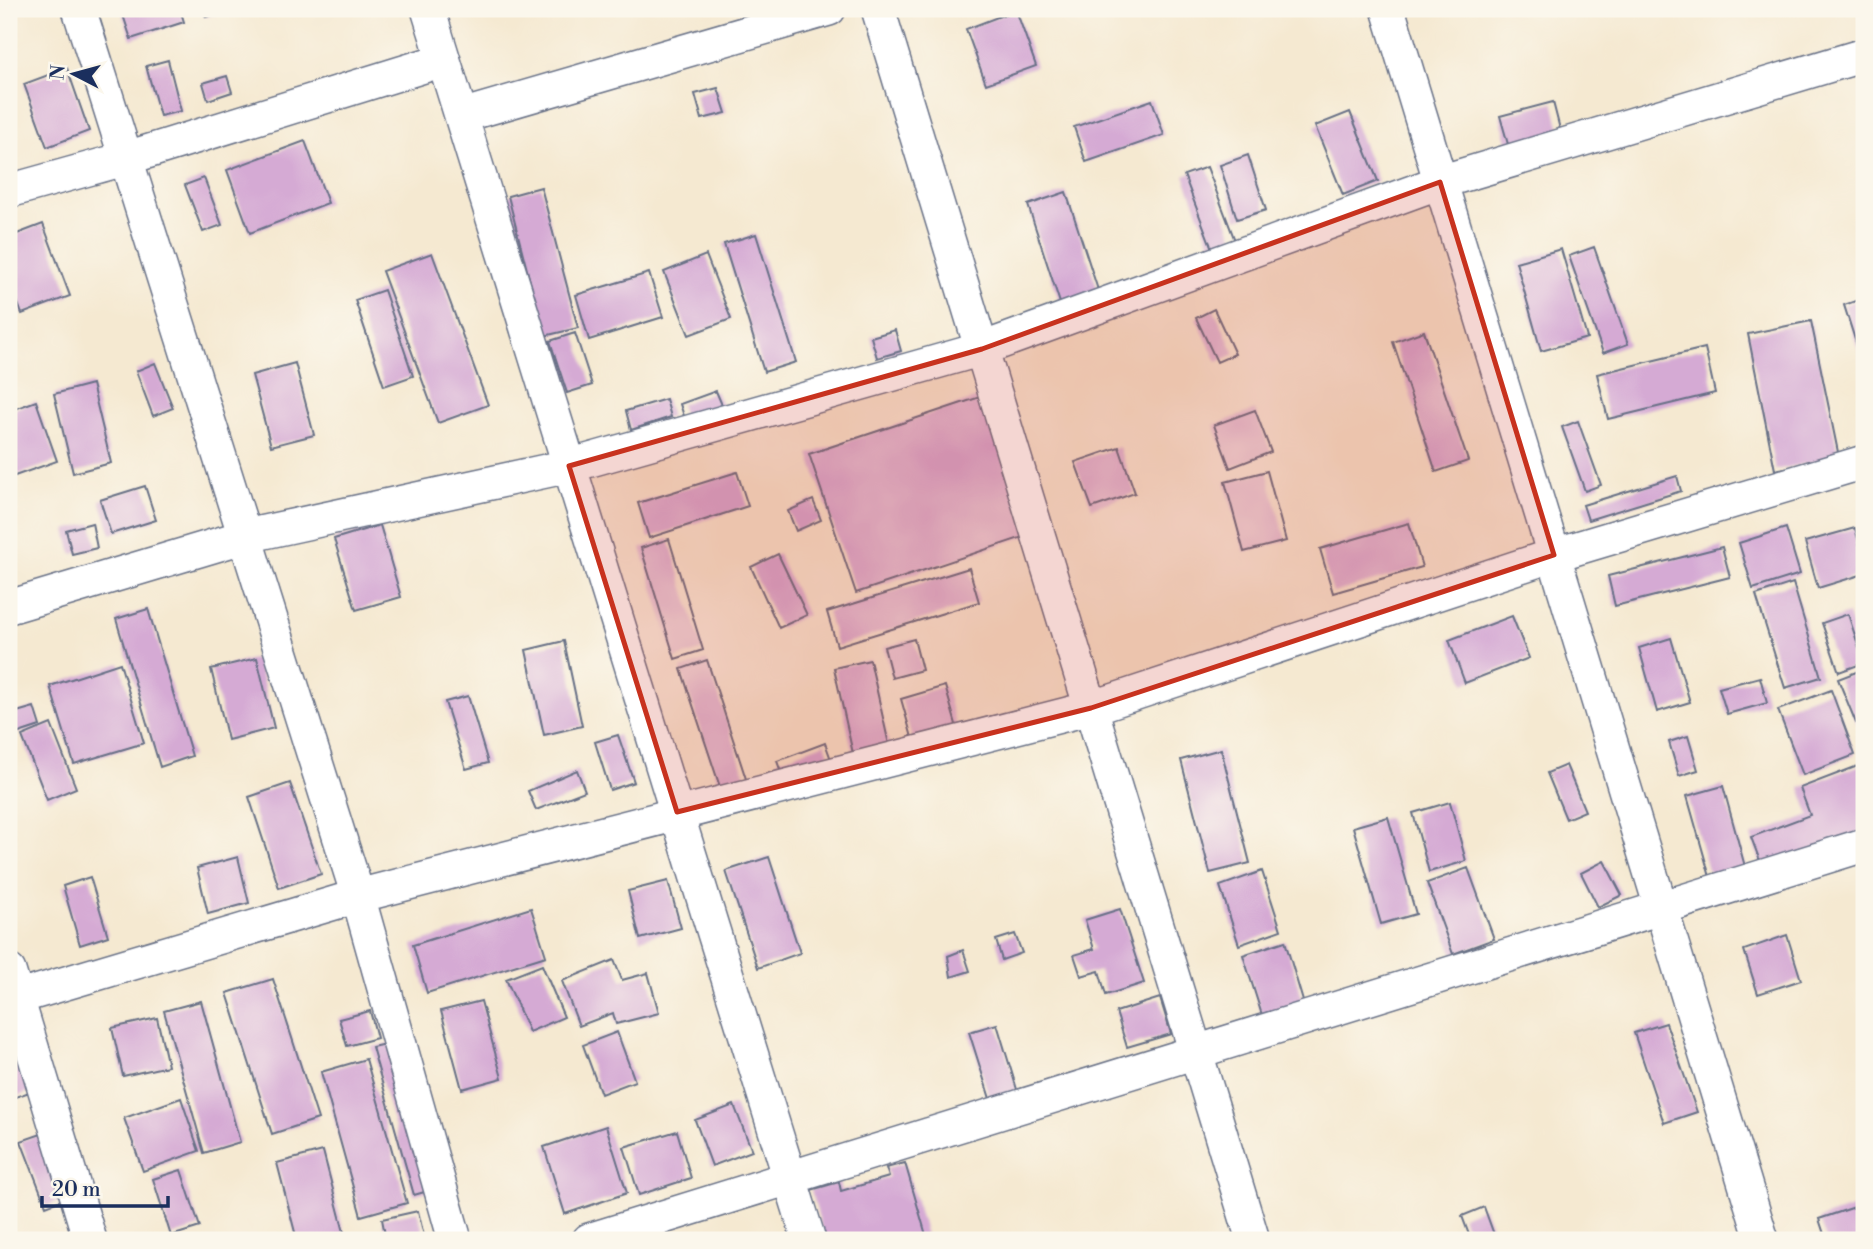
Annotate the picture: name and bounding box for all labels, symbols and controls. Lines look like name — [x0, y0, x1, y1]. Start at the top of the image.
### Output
north arrow — [38, 38, 108, 108]
text: N — [45, 64, 71, 81]
scale bar — [42, 1165, 168, 1209]
text: 20 m — [52, 1177, 101, 1203]

